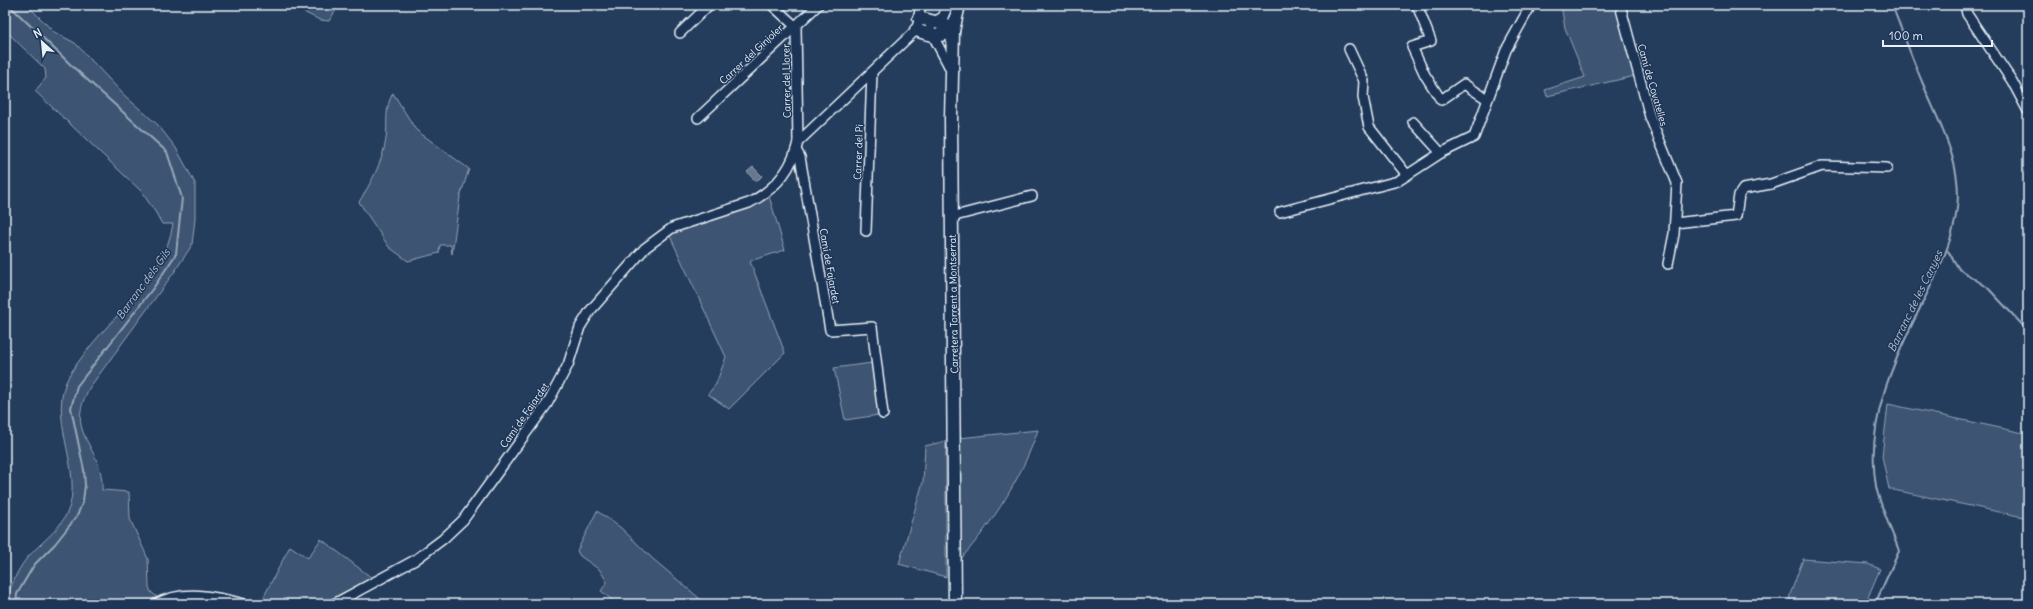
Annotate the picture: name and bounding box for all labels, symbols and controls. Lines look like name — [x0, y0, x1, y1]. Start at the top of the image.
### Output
street label: Carrer del Ginjoler — [717, 21, 786, 87]
north arrow — [22, 22, 62, 62]
scale bar — [1883, 22, 1992, 48]
text: N — [31, 25, 44, 41]
text: 100 m — [1889, 28, 1923, 43]
street label: Camí de Covatelles — [1635, 43, 1671, 128]
street label: Carrer del Llorer — [779, 44, 794, 118]
street label: Carrer del Pi — [851, 124, 866, 180]
street label: Camí de Fajardet — [816, 227, 843, 306]
street label: Carretera Torrent a Montserrat — [946, 234, 961, 374]
water label: Barranc dels Gils — [113, 245, 174, 322]
water label: Barranc de les Canyes — [1884, 247, 1946, 354]
street label: Camí de Fajardet — [497, 380, 552, 450]

